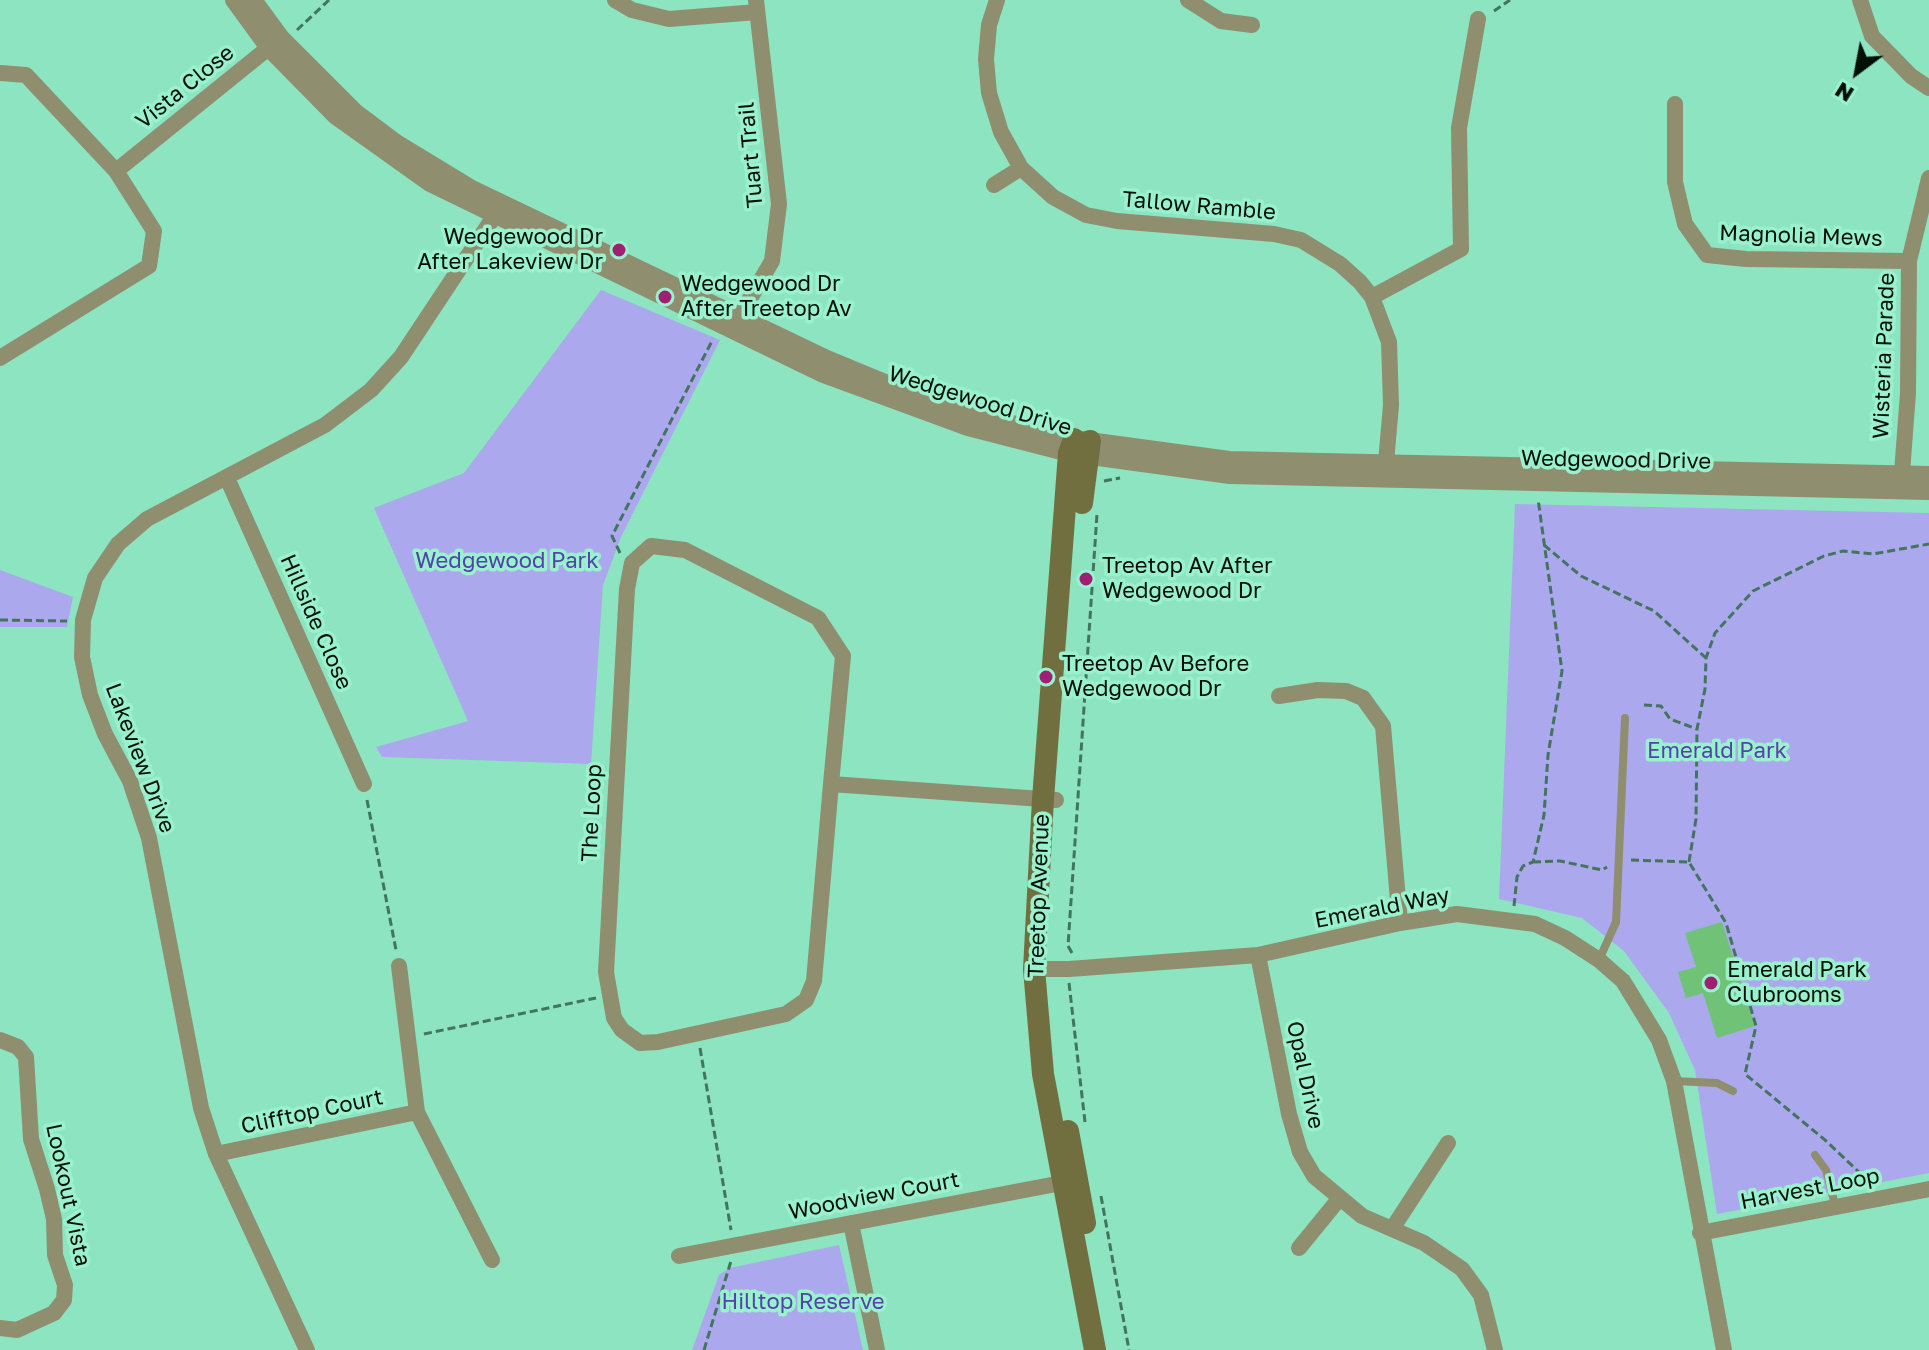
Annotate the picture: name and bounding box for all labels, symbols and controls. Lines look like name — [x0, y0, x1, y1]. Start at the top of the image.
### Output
north arrow — [1817, 32, 1897, 112]
street label: Vista Close — [131, 39, 239, 135]
text: N — [1830, 77, 1858, 109]
street label: Tuart Trail — [733, 101, 769, 209]
street label: Tallow Ramble — [1121, 186, 1277, 226]
street label: Magnolia Mews — [1719, 220, 1883, 252]
place label: Wedgewood Dr After Lakeview Dr — [417, 224, 603, 276]
marker: Wedgewood Dr After Lakeview Dr — [610, 241, 628, 259]
place label: Wedgewood Dr After Treetop Av — [681, 271, 851, 322]
street label: Wisteria Parade — [1868, 272, 1900, 440]
marker: Wedgewood Dr After Treetop Av — [656, 288, 674, 306]
street label: Wedgewood Drive — [885, 361, 1075, 441]
street label: Wedgewood Drive — [1521, 445, 1711, 475]
park label: Wedgewood Park — [415, 548, 599, 574]
street label: Hillside Close — [274, 550, 358, 694]
place label: Treetop Av After Wedgewood Dr — [1102, 553, 1272, 604]
marker: Treetop Av After Wedgewood Dr — [1077, 570, 1095, 588]
place label: Treetop Av Before Wedgewood Dr — [1062, 651, 1249, 702]
marker: Treetop Av Before Wedgewood Dr — [1037, 668, 1055, 686]
street label: Lakeview Drive — [99, 679, 181, 837]
park label: Emerald Park — [1647, 738, 1787, 764]
street label: The Loop — [576, 764, 608, 862]
street label: Treetop Avenue — [1023, 813, 1055, 979]
street label: Emerald Way — [1312, 882, 1452, 934]
place label: Emerald Park Clubrooms — [1727, 957, 1867, 1008]
marker: Emerald Park Clubrooms — [1702, 974, 1720, 992]
street label: Opal Drive — [1281, 1019, 1329, 1131]
street label: Clifftop Court — [238, 1084, 386, 1140]
street label: Lookout Vista — [40, 1121, 96, 1269]
street label: Harvest Loop — [1738, 1163, 1882, 1215]
street label: Woodview Court — [786, 1166, 962, 1226]
park label: Hilltop Reserve — [721, 1289, 885, 1315]

